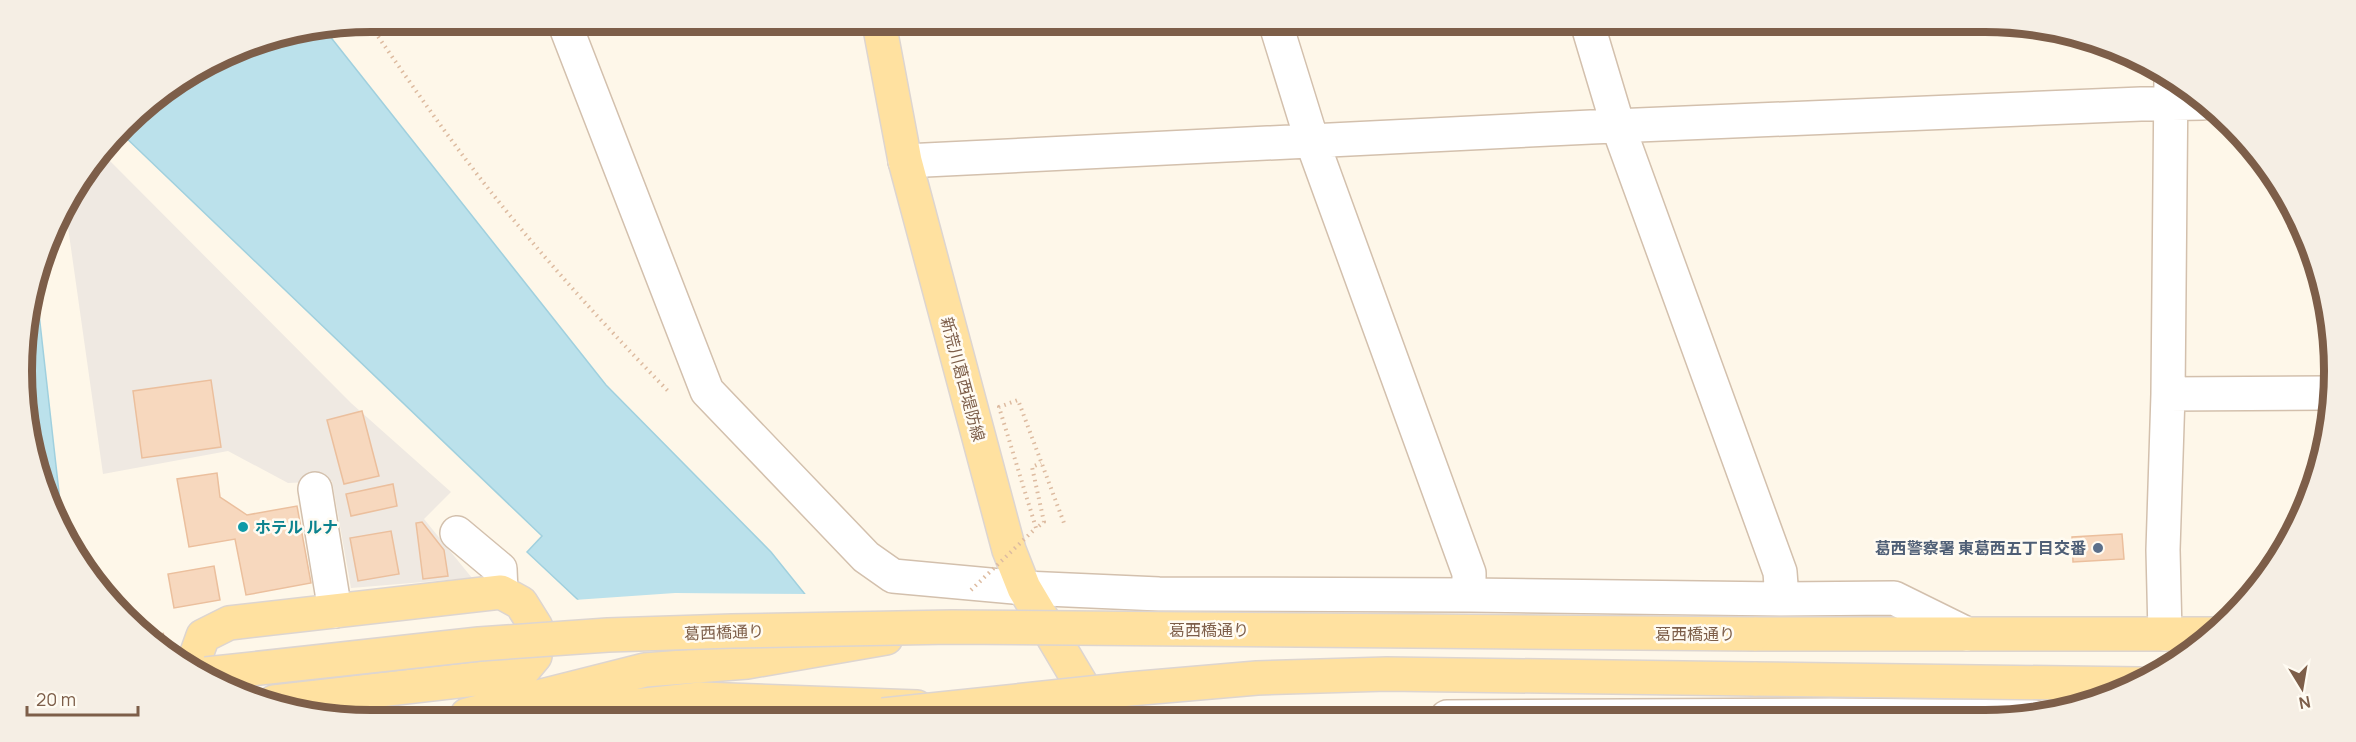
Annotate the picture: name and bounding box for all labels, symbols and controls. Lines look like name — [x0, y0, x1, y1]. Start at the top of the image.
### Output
street label: 新荒川葛西堤防線 — [936, 314, 990, 444]
place label: ホテル ルナ — [255, 516, 338, 538]
marker: ホテル ルナ — [236, 520, 250, 534]
place label: 葛西警察署 東葛西五丁目交番 — [1875, 537, 2086, 559]
marker: 葛西警察署 東葛西五丁目交番 — [2091, 541, 2105, 555]
street label: 葛西橋通り — [1169, 619, 1249, 641]
street label: 葛西橋通り — [684, 620, 764, 644]
street label: 葛西橋通り — [1655, 623, 1735, 645]
north arrow — [2272, 658, 2332, 718]
scale bar — [27, 679, 138, 717]
text: 20 m — [36, 687, 76, 711]
text: N — [2297, 691, 2313, 715]

